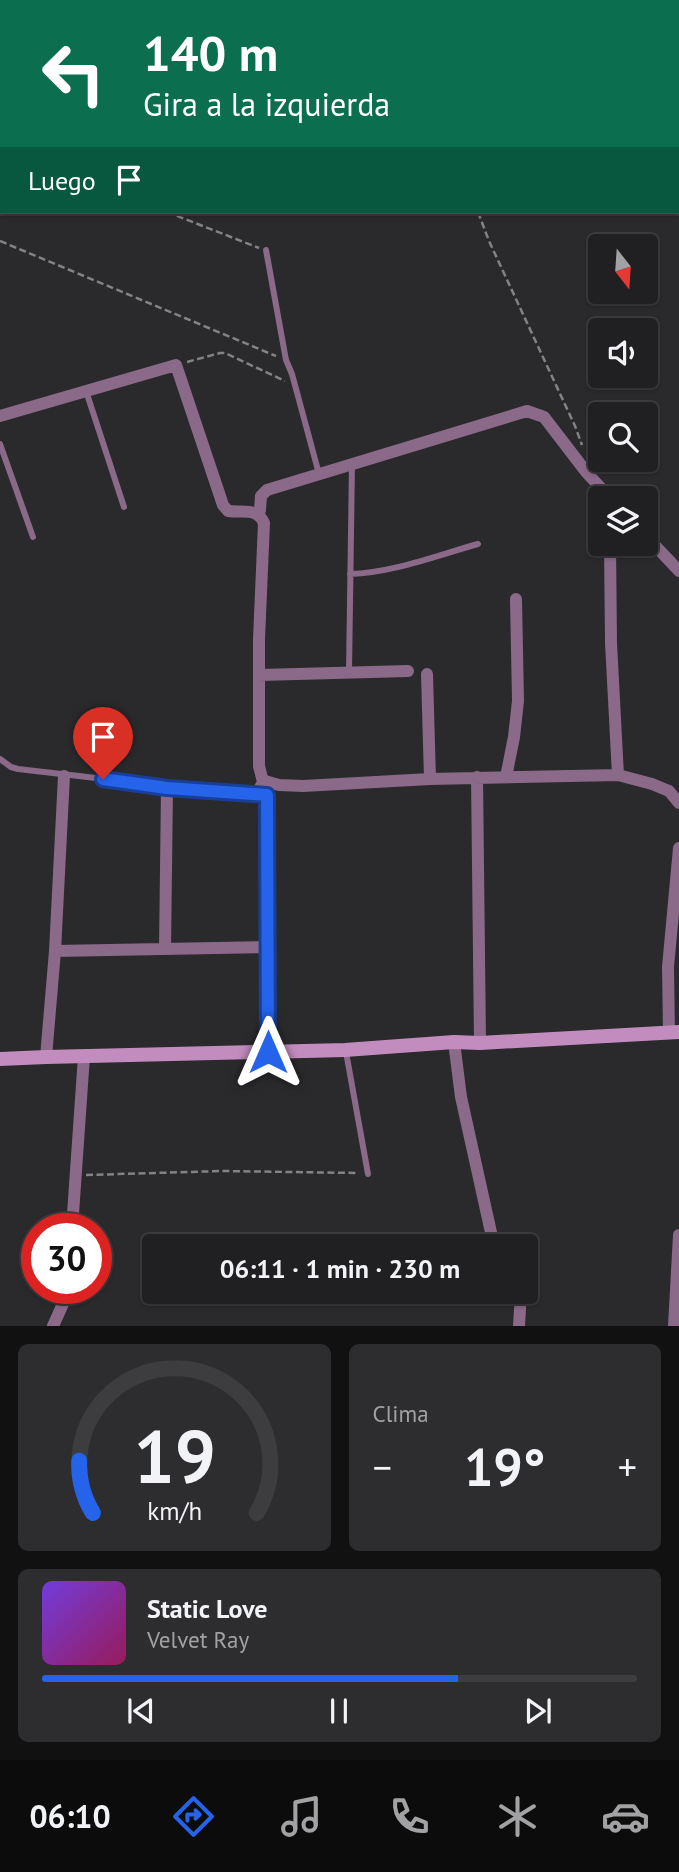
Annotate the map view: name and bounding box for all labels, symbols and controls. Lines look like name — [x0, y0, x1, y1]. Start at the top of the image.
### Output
text: 140 m — [143, 21, 278, 85]
icon: left — [28, 28, 119, 119]
text: Gira a la izquierda — [143, 83, 390, 125]
icon: arrive — [110, 161, 148, 199]
text: Luego — [28, 164, 96, 197]
north arrow — [588, 234, 658, 304]
map controls — [588, 234, 658, 556]
button: sound — [588, 318, 658, 388]
button: search — [588, 402, 658, 472]
button: layers — [588, 486, 658, 556]
pin — [73, 707, 133, 779]
icon: arrive — [84, 718, 122, 756]
position arrow — [231, 1015, 305, 1089]
speed limit sign: 30 — [21, 1213, 112, 1304]
text: 06:11 · 1 min · 230 m — [220, 1252, 460, 1285]
text: Clima — [373, 1399, 429, 1428]
text: 19 — [133, 1410, 216, 1504]
text: 19° — [464, 1433, 546, 1500]
text: − — [373, 1442, 392, 1491]
text: + — [618, 1442, 637, 1491]
text: km/h — [147, 1495, 202, 1527]
text: Static Love — [147, 1592, 268, 1625]
text: Velvet Ray — [147, 1625, 249, 1654]
icon: previous — [122, 1692, 160, 1730]
icon: pause — [320, 1692, 358, 1730]
icon: next — [519, 1692, 557, 1730]
icon: directions — [169, 1792, 218, 1841]
icon: music — [277, 1792, 326, 1841]
icon: phone — [385, 1792, 434, 1841]
icon: climate — [493, 1792, 542, 1841]
icon: car — [601, 1792, 650, 1841]
text: 06:10 — [29, 1795, 111, 1837]

